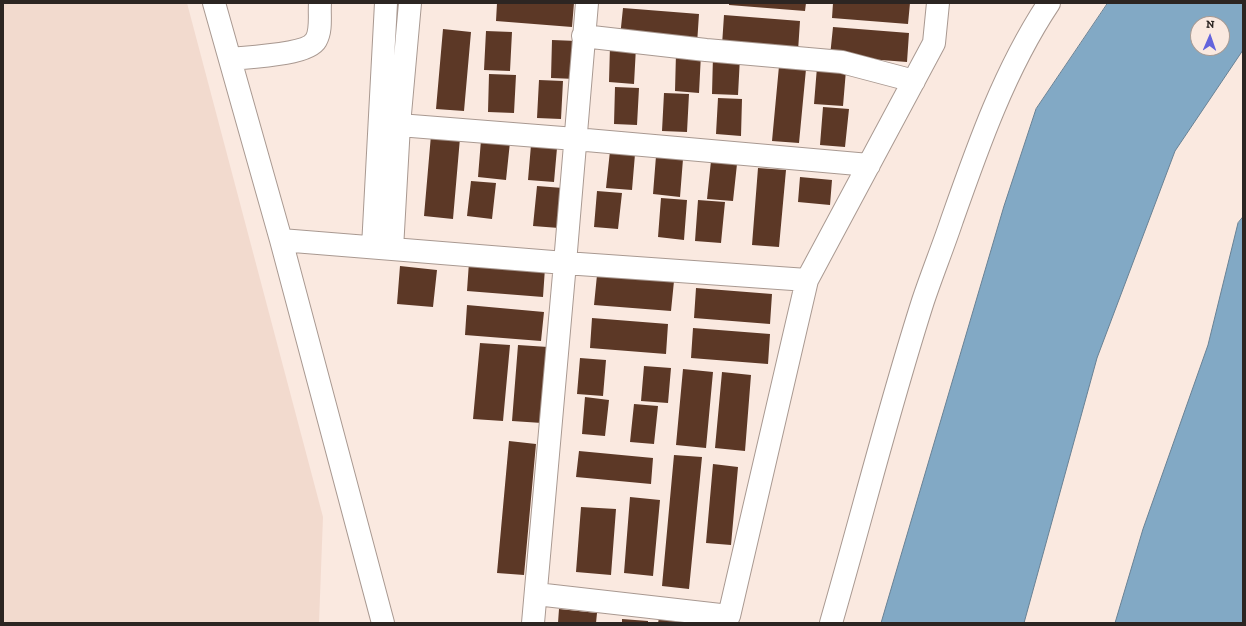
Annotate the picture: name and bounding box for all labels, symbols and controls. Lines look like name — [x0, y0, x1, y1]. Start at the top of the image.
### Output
north arrow — [1190, 16, 1230, 56]
text: N — [1206, 18, 1215, 31]

